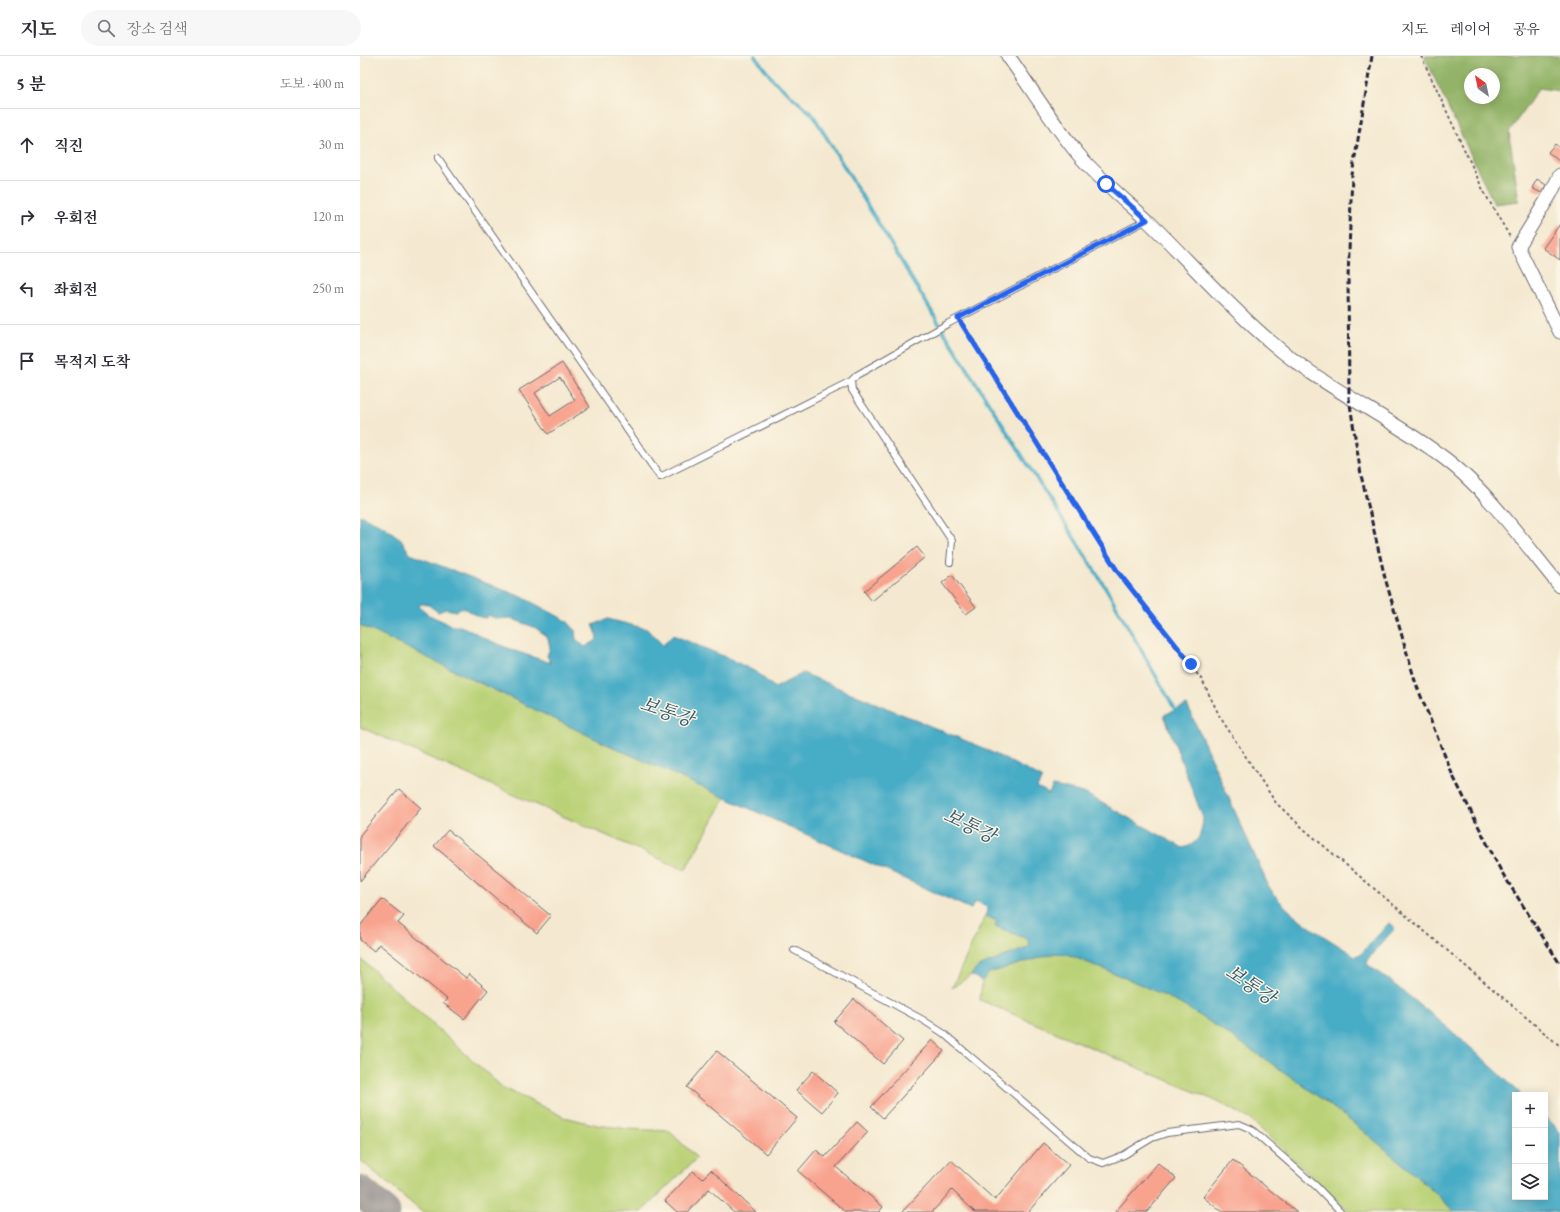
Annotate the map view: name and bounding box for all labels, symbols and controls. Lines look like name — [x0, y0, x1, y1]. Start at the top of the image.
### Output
search box — [81, 10, 361, 46]
text: 지도 — [20, 17, 57, 42]
icon: search — [95, 17, 117, 39]
text: 장소 검색 — [127, 19, 188, 38]
text: 지도 — [1401, 20, 1428, 38]
text: 레이어 — [1450, 20, 1491, 38]
text: 공유 — [1513, 20, 1540, 38]
north arrow — [1464, 68, 1500, 104]
text: 5 분 — [16, 73, 45, 95]
text: 도보 · 400 m — [280, 75, 344, 92]
icon: ahead — [16, 134, 38, 156]
text: 직진 — [54, 136, 83, 155]
text: 30 m — [319, 136, 344, 153]
route start — [1097, 175, 1115, 193]
icon: right — [16, 206, 38, 228]
text: 우회전 — [54, 208, 97, 227]
text: 120 m — [313, 208, 344, 225]
icon: left — [16, 278, 38, 300]
text: 좌회전 — [54, 280, 97, 299]
text: 250 m — [313, 280, 344, 297]
icon: arrive — [16, 350, 38, 372]
text: 목적지 도착 — [54, 352, 130, 371]
route end — [1182, 655, 1200, 673]
water label: 보통강 — [637, 691, 699, 733]
water label: 보통강 — [940, 802, 1002, 850]
water label: 보통강 — [1221, 959, 1283, 1012]
map controls — [1512, 1092, 1548, 1200]
button: + — [1512, 1092, 1548, 1128]
button: − — [1512, 1128, 1548, 1164]
button: layers — [1512, 1164, 1548, 1200]

